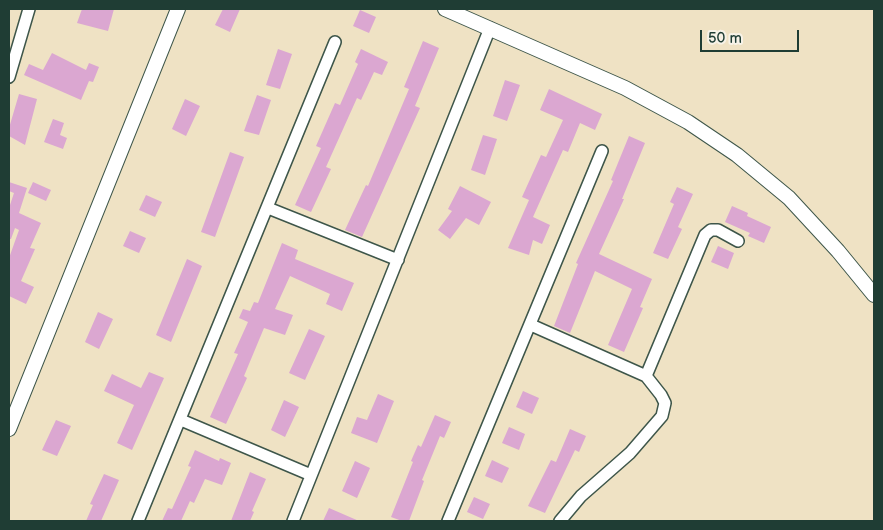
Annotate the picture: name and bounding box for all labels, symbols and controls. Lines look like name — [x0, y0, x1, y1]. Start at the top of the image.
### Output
scale bar — [703, 20, 802, 52]
text: 50 m — [708, 29, 742, 48]

